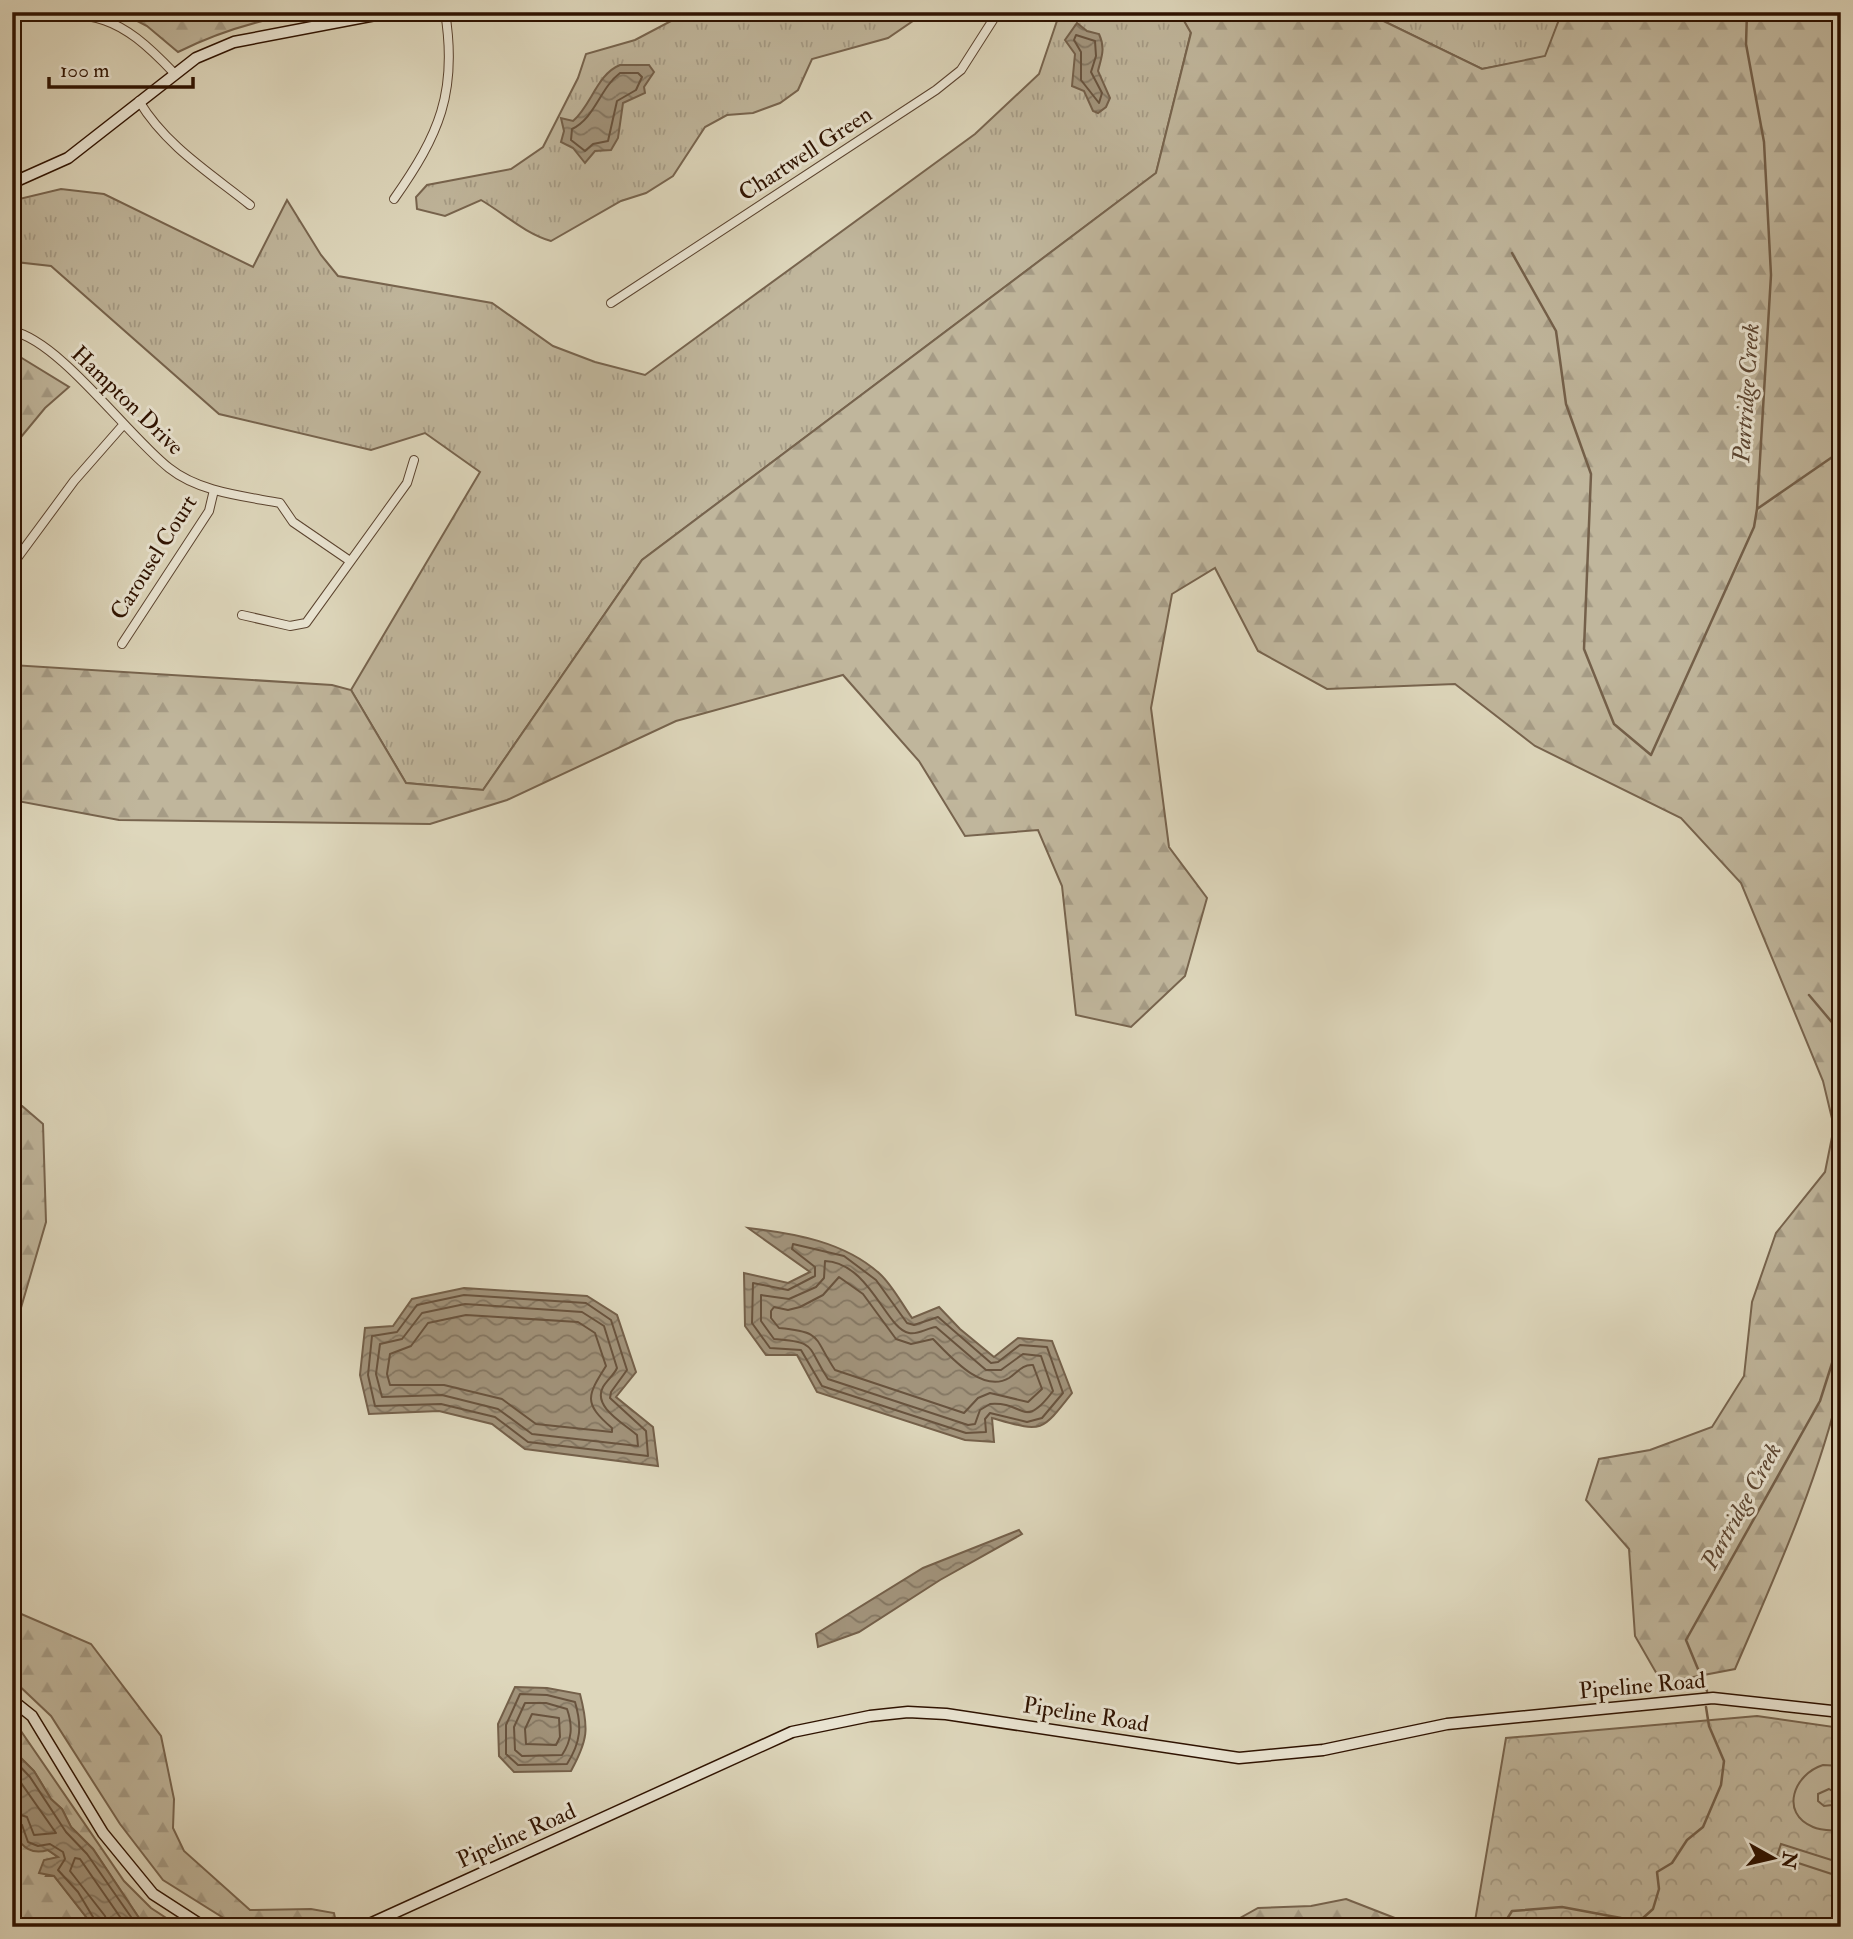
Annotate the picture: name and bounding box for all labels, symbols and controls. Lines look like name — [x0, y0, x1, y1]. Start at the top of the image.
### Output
scale bar — [49, 46, 192, 90]
text: 100 m — [60, 57, 110, 84]
street label: Chartwell Green — [733, 99, 878, 207]
water label: Partridge Creek — [1726, 322, 1767, 465]
street label: Hampton Drive — [65, 339, 190, 462]
street label: Carousel Court — [104, 489, 203, 625]
water label: Partridge Creek — [1694, 1438, 1789, 1576]
street label: Pipeline Road — [1577, 1666, 1707, 1706]
street label: Pipeline Road — [1021, 1690, 1151, 1740]
street label: Pipeline Road — [452, 1796, 581, 1875]
north arrow — [1738, 1824, 1808, 1894]
text: N — [1776, 1849, 1802, 1871]

